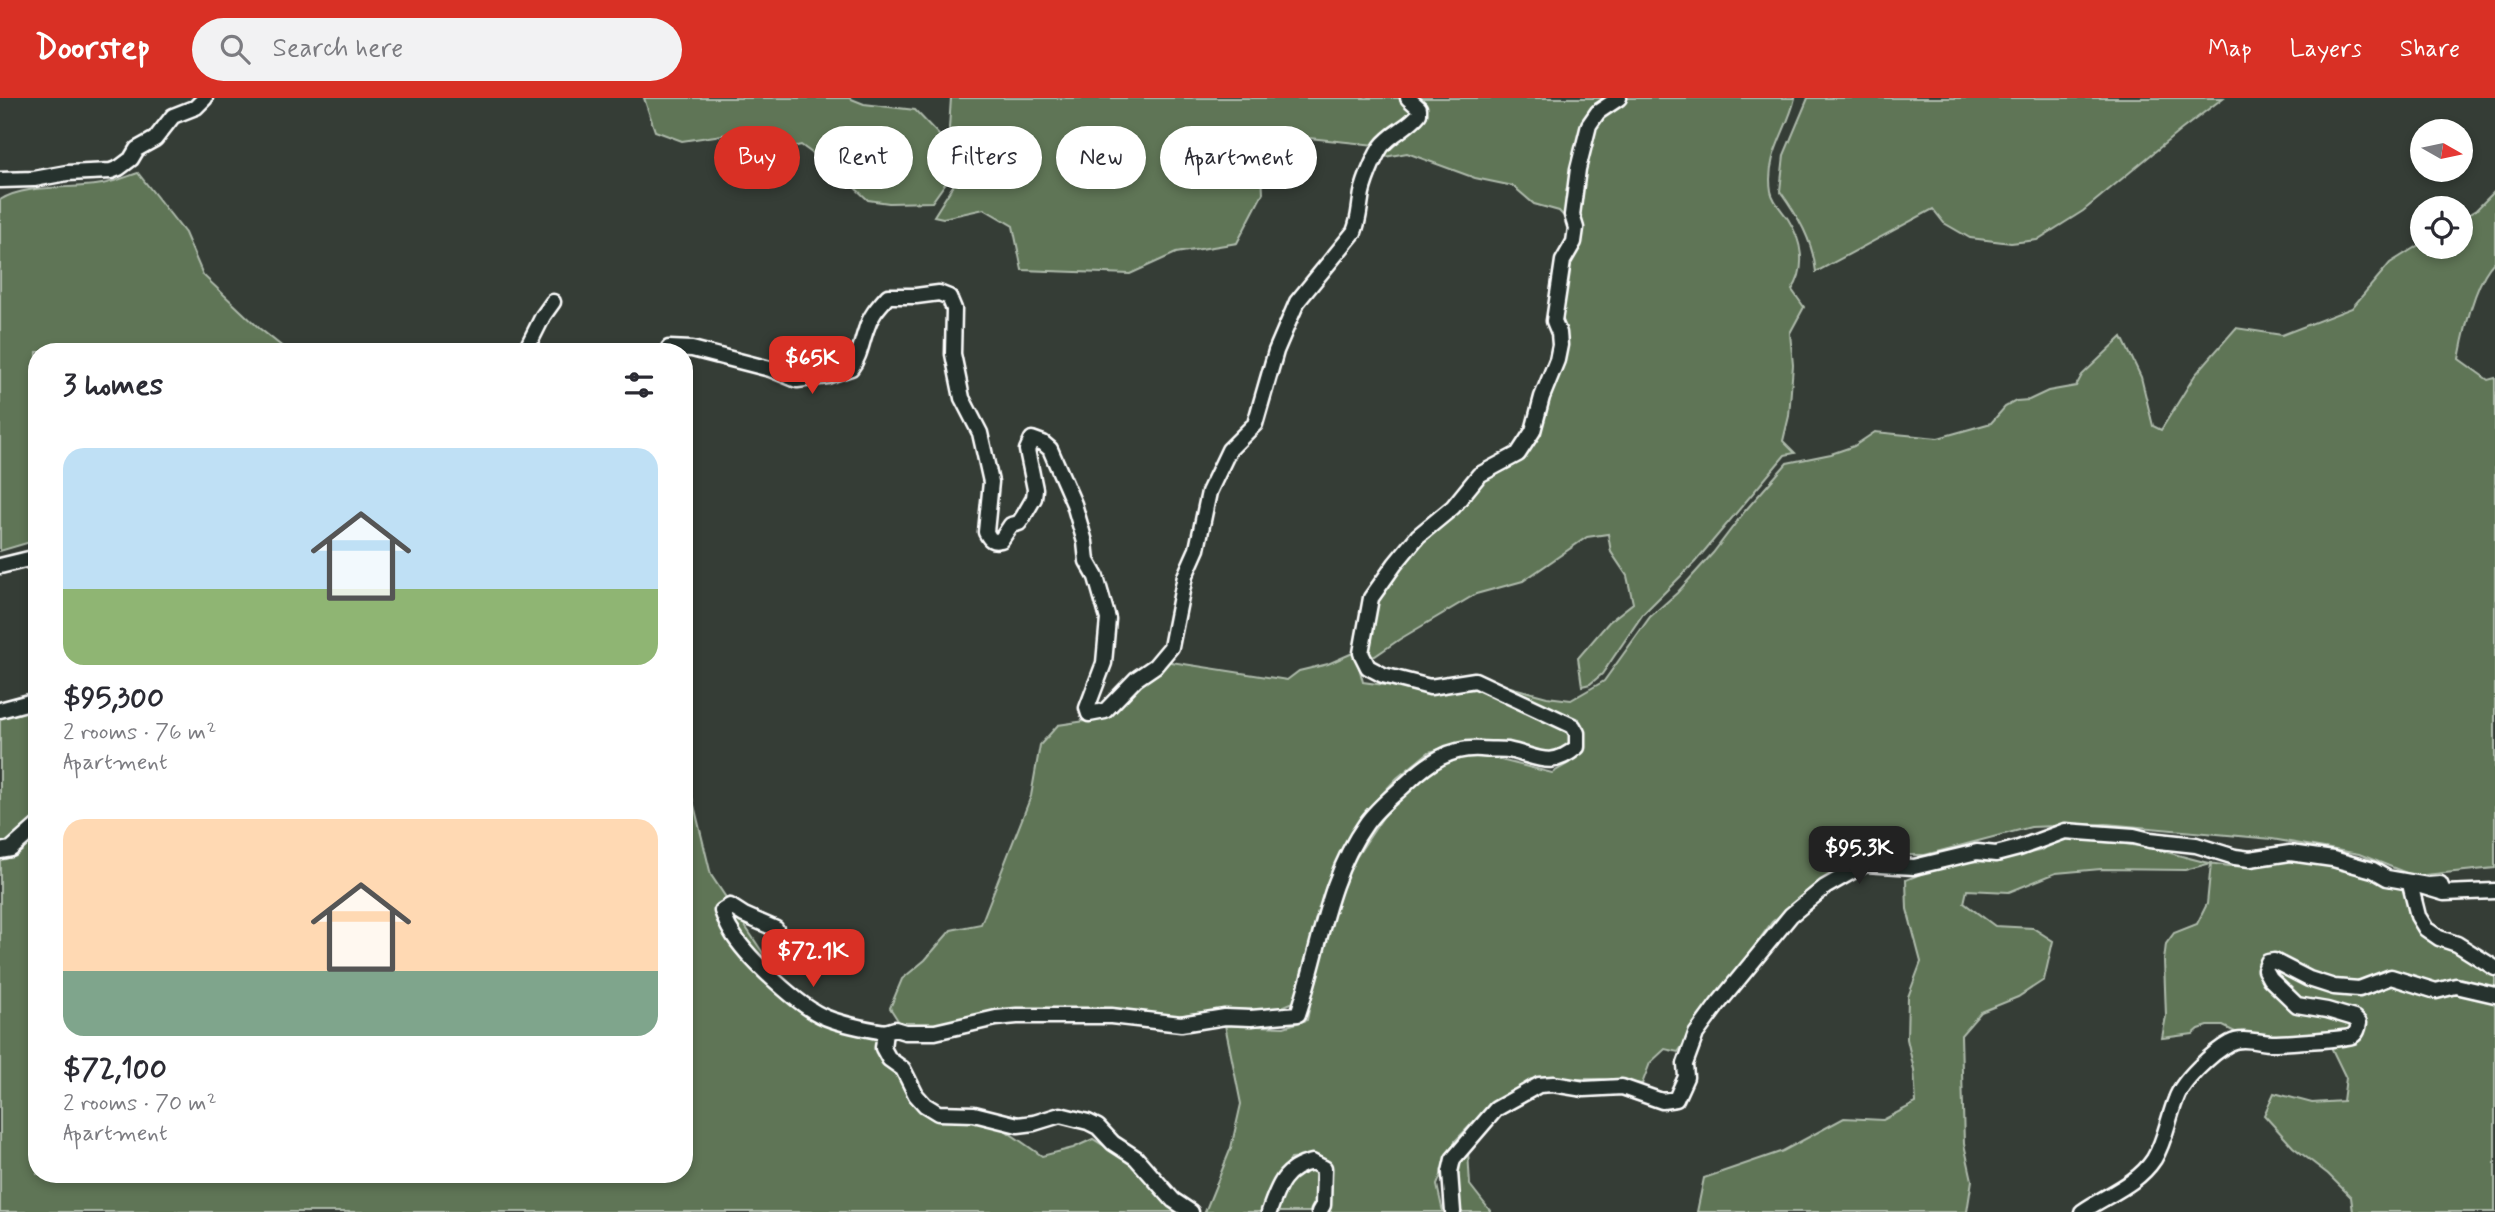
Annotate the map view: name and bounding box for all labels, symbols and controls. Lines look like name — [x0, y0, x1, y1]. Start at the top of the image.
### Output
search box — [192, 18, 682, 81]
text: Doorstep — [35, 27, 150, 71]
icon: search — [216, 30, 254, 68]
text: Search here — [272, 32, 403, 66]
text: Map — [2208, 34, 2252, 65]
text: Layers — [2290, 34, 2362, 65]
text: Share — [2400, 34, 2460, 65]
north arrow — [2410, 119, 2473, 182]
map controls — [2410, 119, 2473, 259]
chip: Buy — [714, 126, 800, 189]
chip: Rent — [814, 126, 913, 189]
chip: Filters — [927, 126, 1042, 189]
chip: New — [1056, 126, 1146, 189]
chip: Apartment — [1160, 126, 1317, 189]
button: locate — [2410, 196, 2473, 259]
pin: $65K — [771, 336, 853, 396]
text: $65K — [785, 344, 839, 374]
text: 3 homes — [63, 366, 163, 405]
icon: filters — [620, 366, 658, 404]
icon: home — [298, 493, 424, 619]
text: $95,300 — [63, 679, 164, 718]
text: 2 rooms · 76 m² — [63, 718, 216, 748]
text: Apartment — [63, 748, 168, 778]
pin: $95.3K — [1802, 826, 1916, 886]
text: $95.3K — [1825, 834, 1893, 864]
icon: home — [298, 864, 424, 990]
pin: $72.1K — [756, 930, 870, 989]
text: $72.1K — [778, 937, 848, 967]
text: $72,100 — [63, 1050, 167, 1089]
text: 2 rooms · 70 m² — [63, 1089, 217, 1119]
text: Apartment — [63, 1119, 168, 1149]

